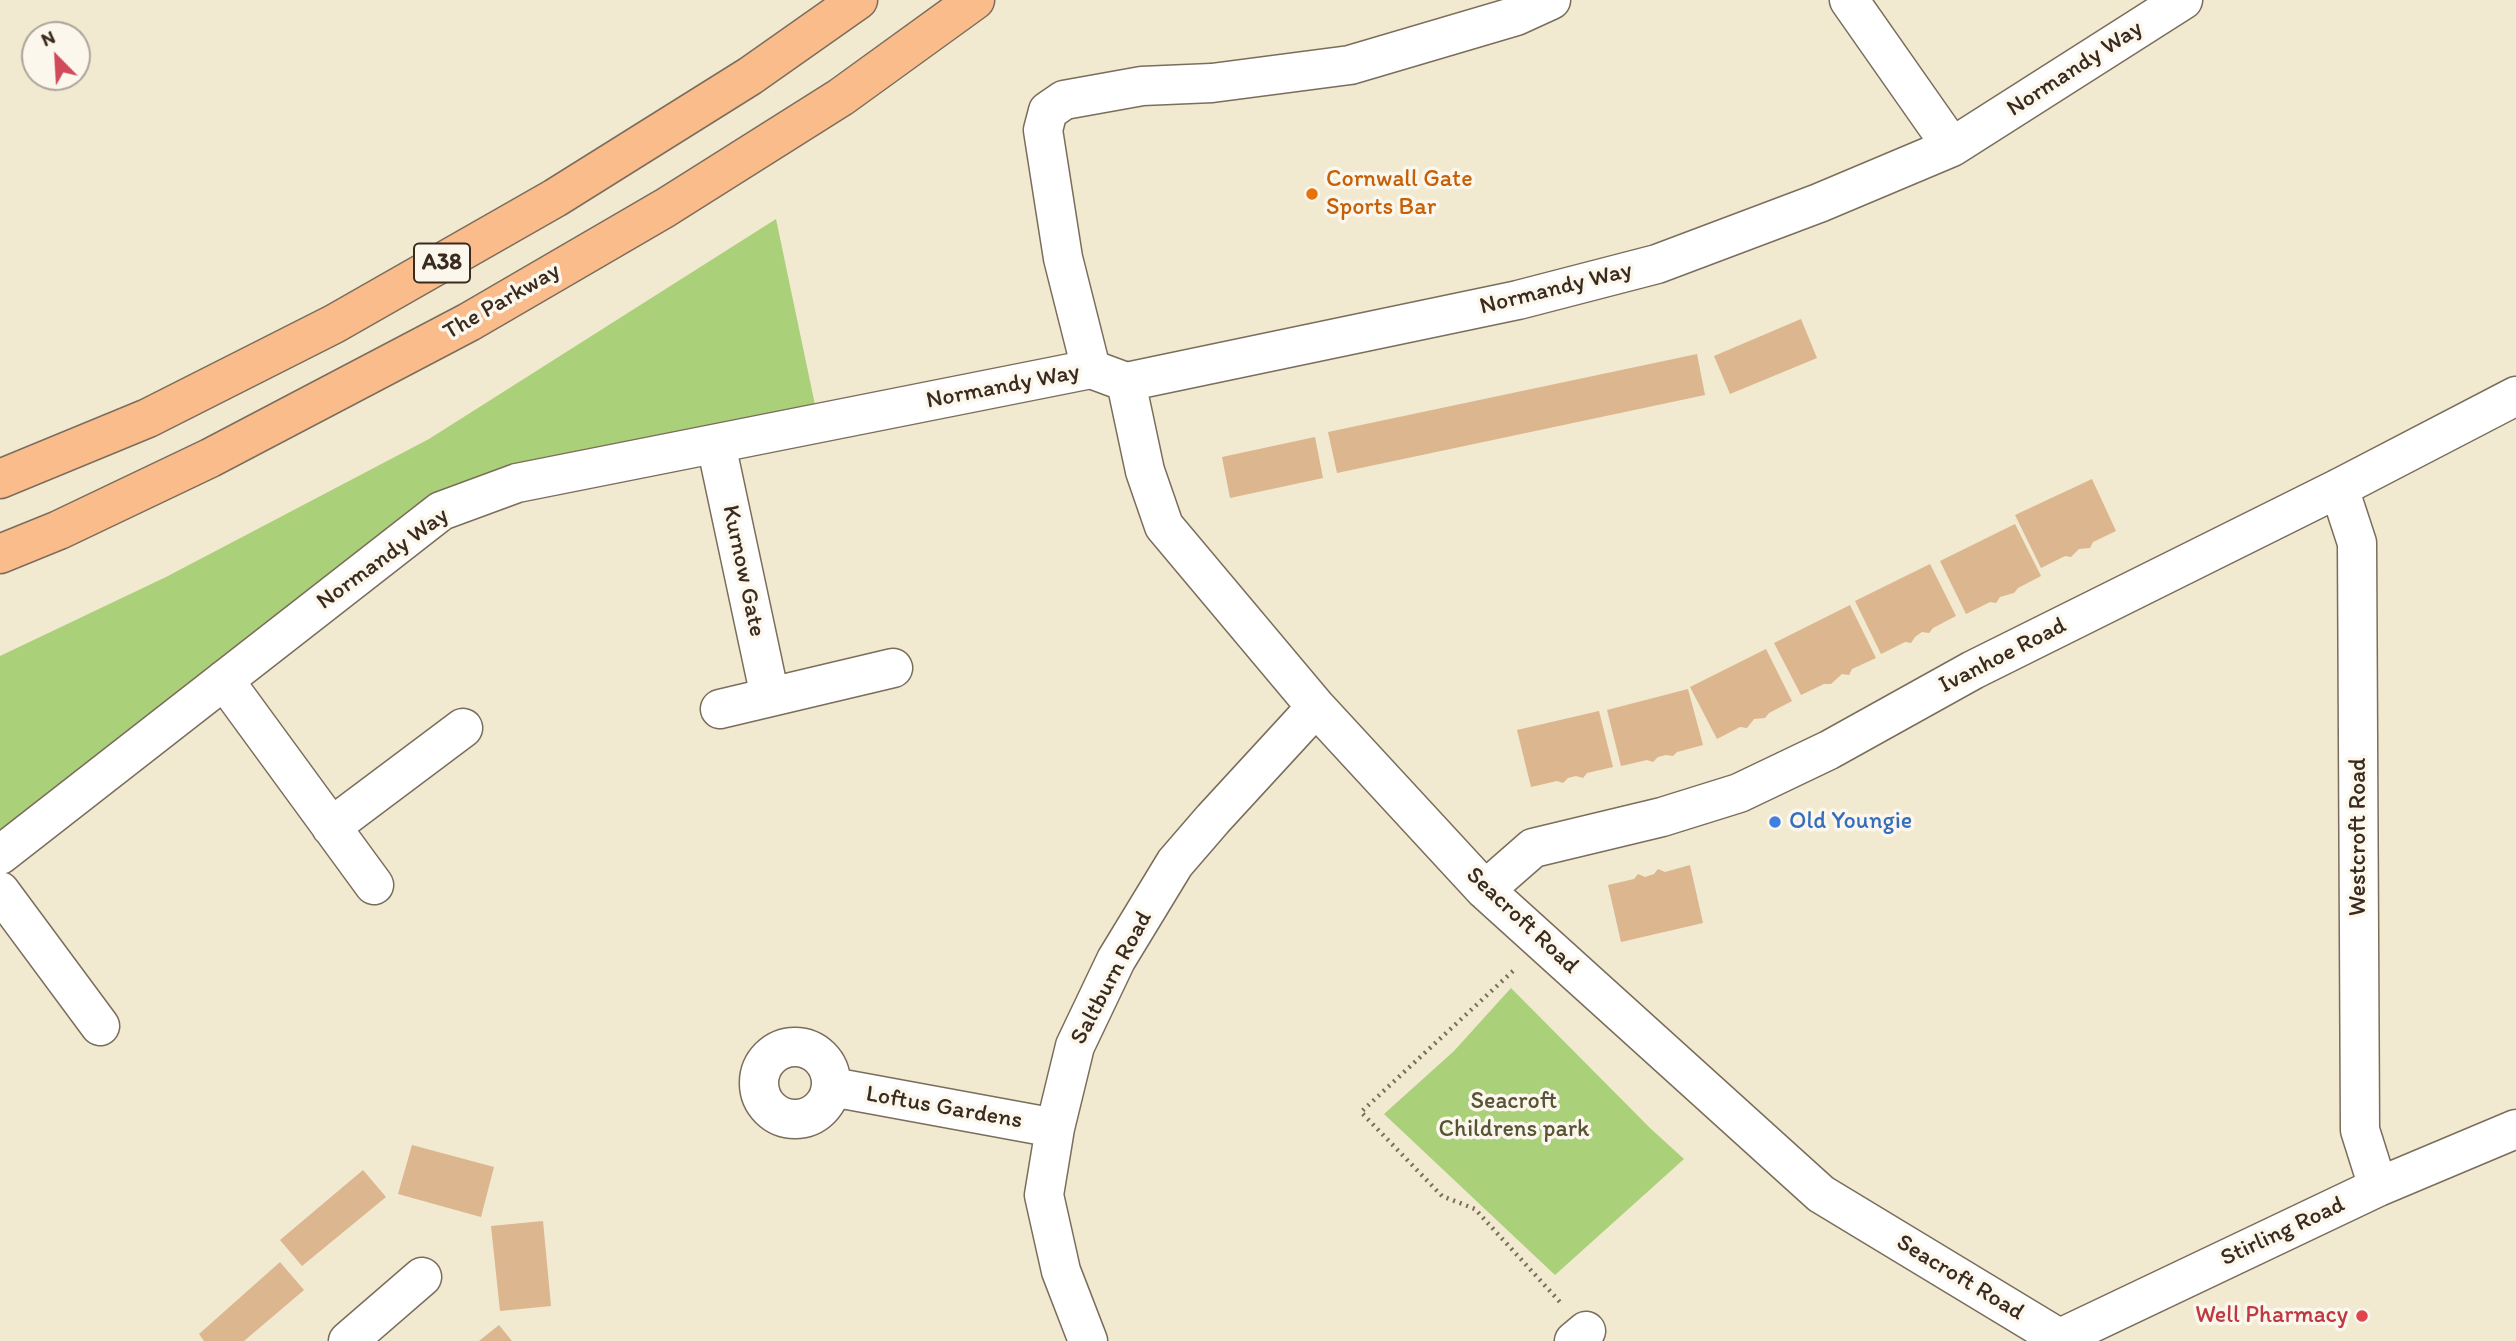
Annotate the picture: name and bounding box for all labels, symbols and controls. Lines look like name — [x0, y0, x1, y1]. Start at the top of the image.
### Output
street label: Normandy Way — [2002, 14, 2148, 124]
north arrow — [21, 21, 91, 91]
text: N — [38, 25, 59, 51]
place label: Cornwall Gate Sports Bar — [1326, 166, 1473, 222]
marker: Cornwall Gate Sports Bar — [1304, 186, 1320, 202]
road number: A38 — [414, 244, 470, 282]
street label: Normandy Way — [1477, 256, 1635, 322]
street label: The Parkway — [439, 257, 565, 347]
street label: Normandy Way — [924, 358, 1082, 416]
street label: Normandy Way — [311, 502, 455, 616]
street label: Kurnow Gate — [715, 503, 771, 639]
street label: Ivanhoe Road — [1935, 612, 2071, 700]
street label: Westcroft Road — [2345, 758, 2373, 916]
place label: Old Youngie — [1789, 808, 1912, 836]
marker: Old Youngie — [1767, 814, 1783, 830]
street label: Seacroft Road — [1460, 861, 1584, 981]
street label: Saltburn Road — [1065, 906, 1159, 1050]
street label: Loftus Gardens — [864, 1080, 1024, 1136]
park label: Seacroft Childrens park — [1439, 1088, 1589, 1144]
street label: Stirling Road — [2216, 1191, 2350, 1273]
street label: Seacroft Road — [1891, 1229, 2029, 1327]
place label: Well Pharmacy — [2195, 1302, 2348, 1330]
marker: Well Pharmacy — [2354, 1308, 2370, 1324]

